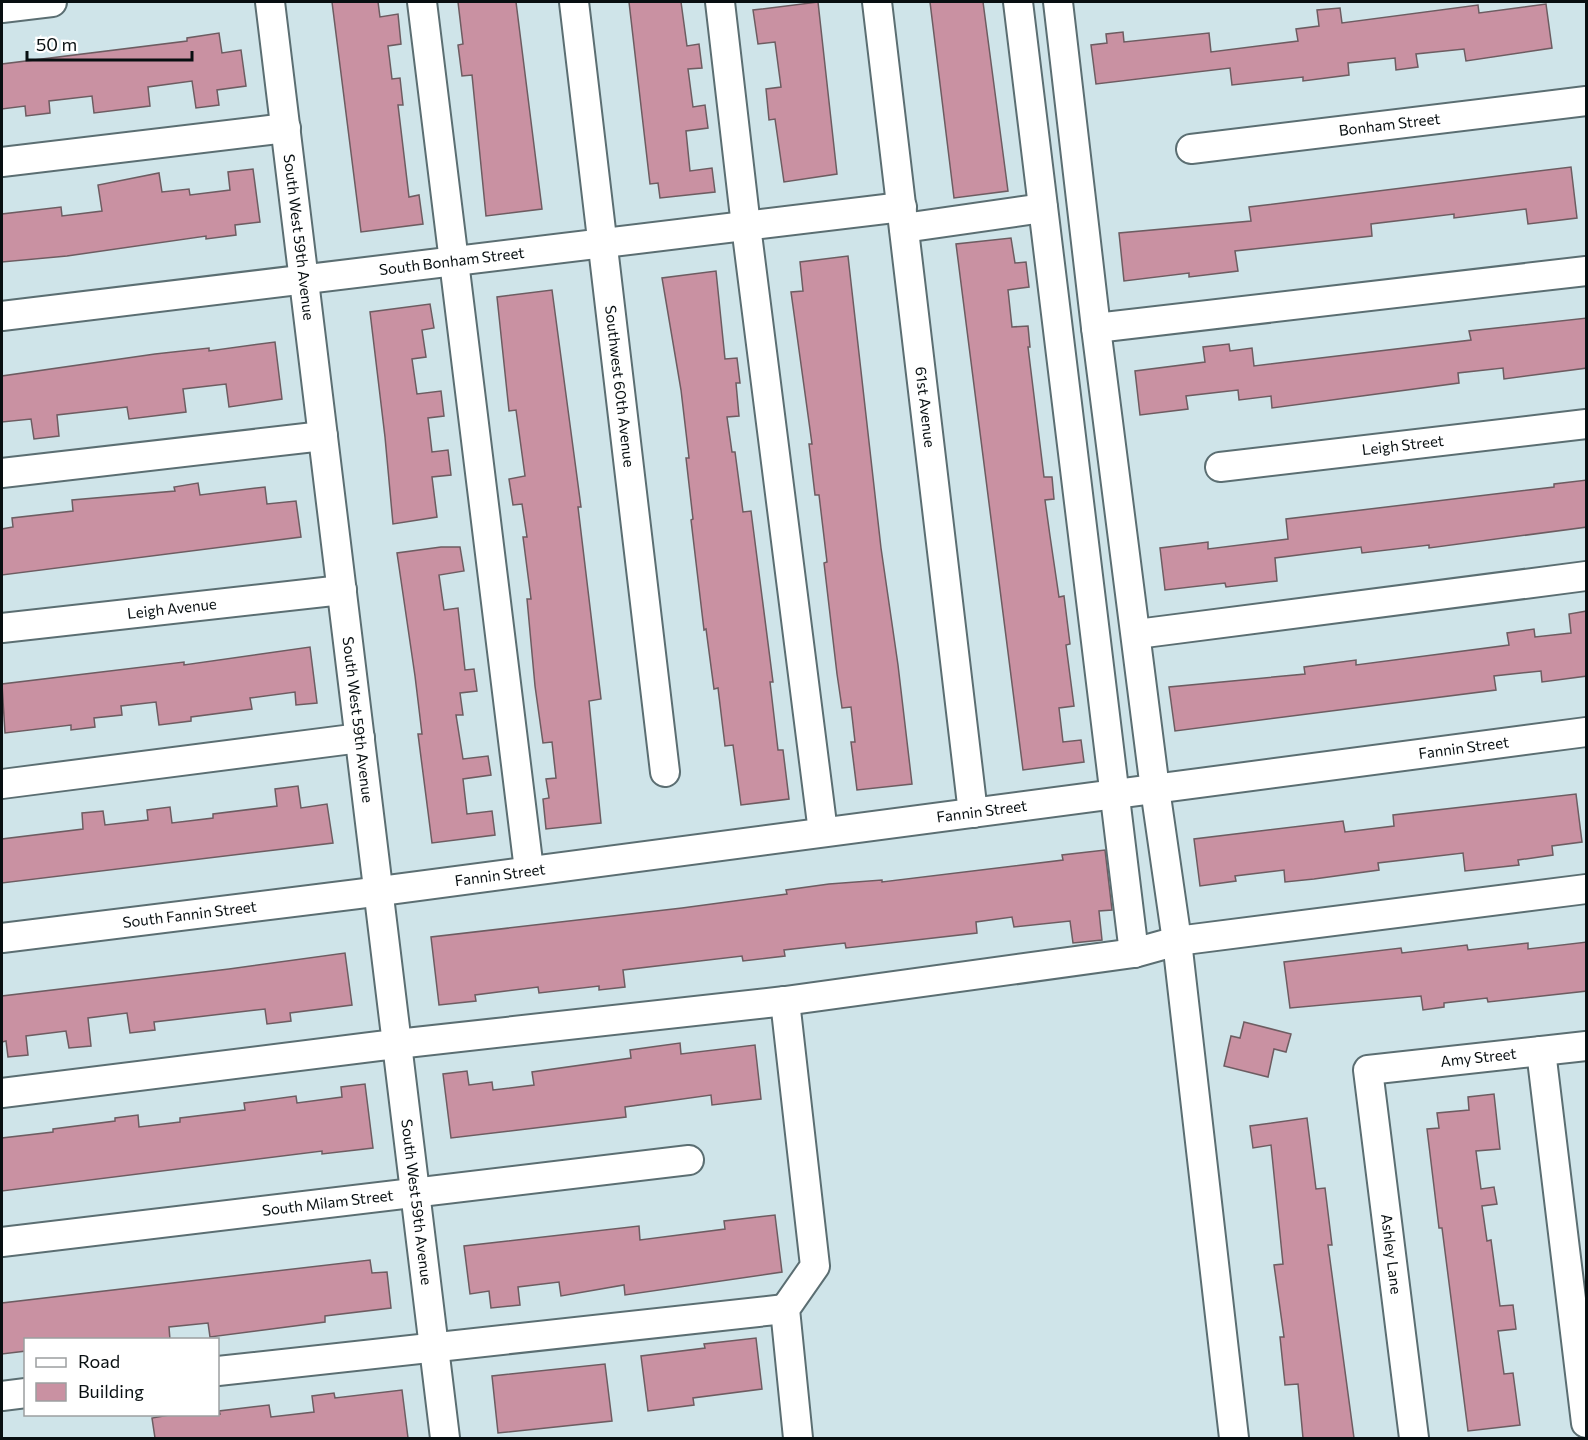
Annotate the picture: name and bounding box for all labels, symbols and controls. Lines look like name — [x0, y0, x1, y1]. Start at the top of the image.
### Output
scale bar — [27, 24, 192, 62]
text: 50 m — [36, 33, 77, 55]
street label: Bonham Street — [1338, 109, 1441, 139]
street label: South West 59th Avenue — [281, 153, 319, 321]
street label: South Bonham Street — [378, 243, 525, 278]
street label: Southwest 60th Avenue — [602, 304, 639, 468]
street label: 61st Avenue — [912, 366, 940, 449]
street label: Leigh Street — [1361, 431, 1445, 458]
street label: Leigh Avenue — [126, 594, 218, 622]
street label: South West 59th Avenue — [339, 635, 378, 804]
street label: Fannin Street — [1417, 732, 1510, 762]
street label: Fannin Street — [935, 796, 1028, 826]
street label: Fannin Street — [454, 859, 546, 889]
street label: South Fannin Street — [121, 897, 258, 931]
street label: Amy Street — [1439, 1044, 1517, 1070]
street label: South West 59th Avenue — [398, 1118, 436, 1286]
street label: South Milam Street — [261, 1185, 394, 1219]
street label: Ashley Lane — [1378, 1213, 1406, 1295]
legend — [24, 1338, 219, 1416]
text: Road — [78, 1350, 120, 1372]
text: Building — [78, 1380, 144, 1402]

